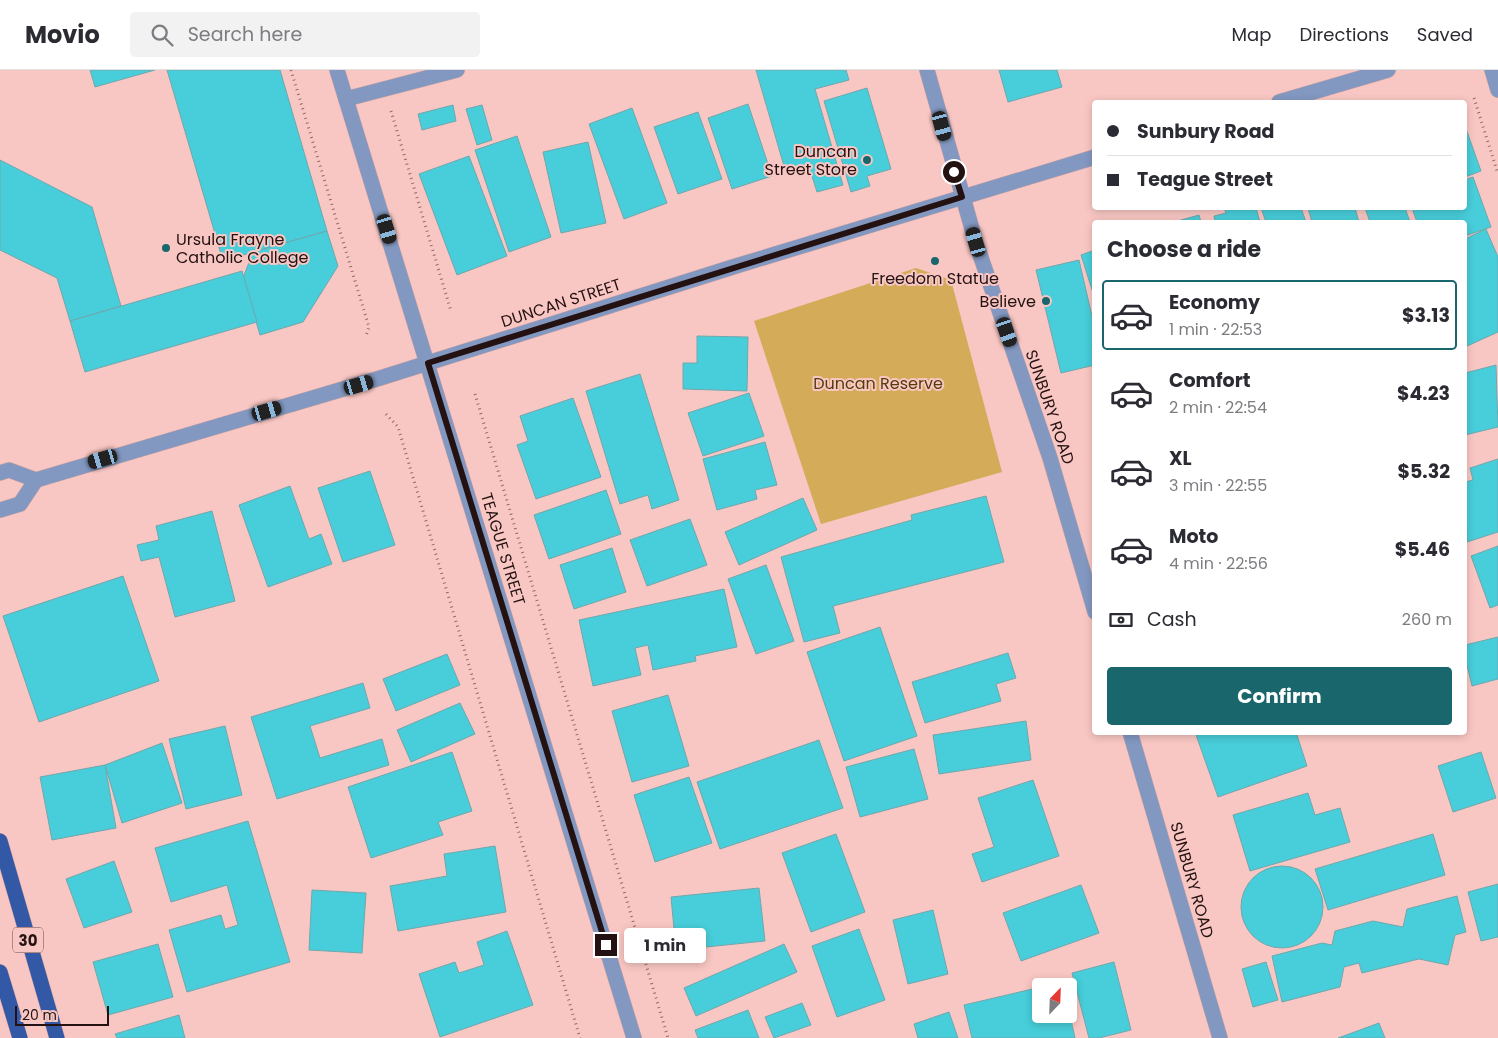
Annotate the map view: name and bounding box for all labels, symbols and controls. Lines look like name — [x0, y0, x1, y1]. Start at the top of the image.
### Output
search box — [130, 12, 480, 57]
text: Movio — [25, 18, 100, 51]
icon: search — [148, 21, 176, 49]
text: Search here — [188, 21, 302, 48]
text: Map — [1232, 22, 1271, 47]
text: Directions — [1299, 22, 1389, 47]
text: Saved — [1417, 22, 1473, 47]
car — [930, 110, 953, 142]
text: Sunbury Road — [1137, 118, 1274, 145]
place label: Duncan Street Store — [765, 140, 857, 181]
marker: Duncan Street Store — [861, 154, 873, 166]
route start — [943, 161, 965, 183]
text: Teague Street — [1137, 166, 1273, 193]
car — [375, 212, 398, 246]
car — [964, 226, 987, 258]
place label: Ursula Frayne Catholic College — [176, 228, 309, 269]
text: Choose a ride — [1107, 234, 1261, 265]
marker: Ursula Frayne Catholic College — [160, 242, 172, 254]
marker: Freedom Statue — [929, 255, 941, 267]
place label: Freedom Statue — [871, 267, 999, 290]
street label: DUNCAN STREET — [498, 273, 624, 333]
text: Economy — [1169, 289, 1260, 316]
place label: Believe — [980, 290, 1036, 313]
icon: car — [1109, 293, 1154, 338]
marker: Believe — [1040, 295, 1052, 307]
text: $3.13 — [1402, 302, 1450, 329]
car — [995, 315, 1018, 349]
text: 1 min · 22:53 — [1169, 318, 1262, 341]
street label: SUNBURY ROAD — [1020, 347, 1080, 467]
text: Comfort — [1169, 367, 1251, 394]
icon: car — [1109, 371, 1154, 416]
park label: Duncan Reserve — [813, 372, 943, 395]
car — [342, 374, 375, 396]
text: $4.23 — [1397, 380, 1450, 407]
text: 2 min · 22:54 — [1169, 396, 1267, 419]
car — [250, 400, 283, 422]
text: XL — [1169, 445, 1192, 472]
car — [86, 448, 119, 470]
icon: car — [1109, 449, 1154, 494]
text: $5.32 — [1397, 458, 1450, 485]
text: 3 min · 22:55 — [1169, 474, 1267, 497]
street label: TEAGUE STREET — [475, 490, 531, 608]
text: Moto — [1169, 523, 1218, 550]
icon: car — [1109, 527, 1154, 572]
text: $5.46 — [1395, 536, 1450, 563]
text: 4 min · 22:56 — [1169, 552, 1268, 575]
icon: cash — [1107, 606, 1135, 634]
text: Cash — [1147, 606, 1197, 633]
text: 260 m — [1402, 608, 1452, 631]
button: Confirm — [1107, 667, 1452, 725]
street label: SUNBURY ROAD — [1164, 819, 1220, 941]
road number: 30 — [13, 928, 43, 952]
callout: 1 min — [624, 928, 706, 962]
route end — [595, 934, 617, 956]
text: 1 min — [644, 934, 686, 957]
north arrow — [1032, 978, 1078, 1022]
map controls — [1032, 978, 1077, 1023]
scale bar — [15, 1003, 109, 1026]
text: 20 m — [22, 1005, 57, 1025]

